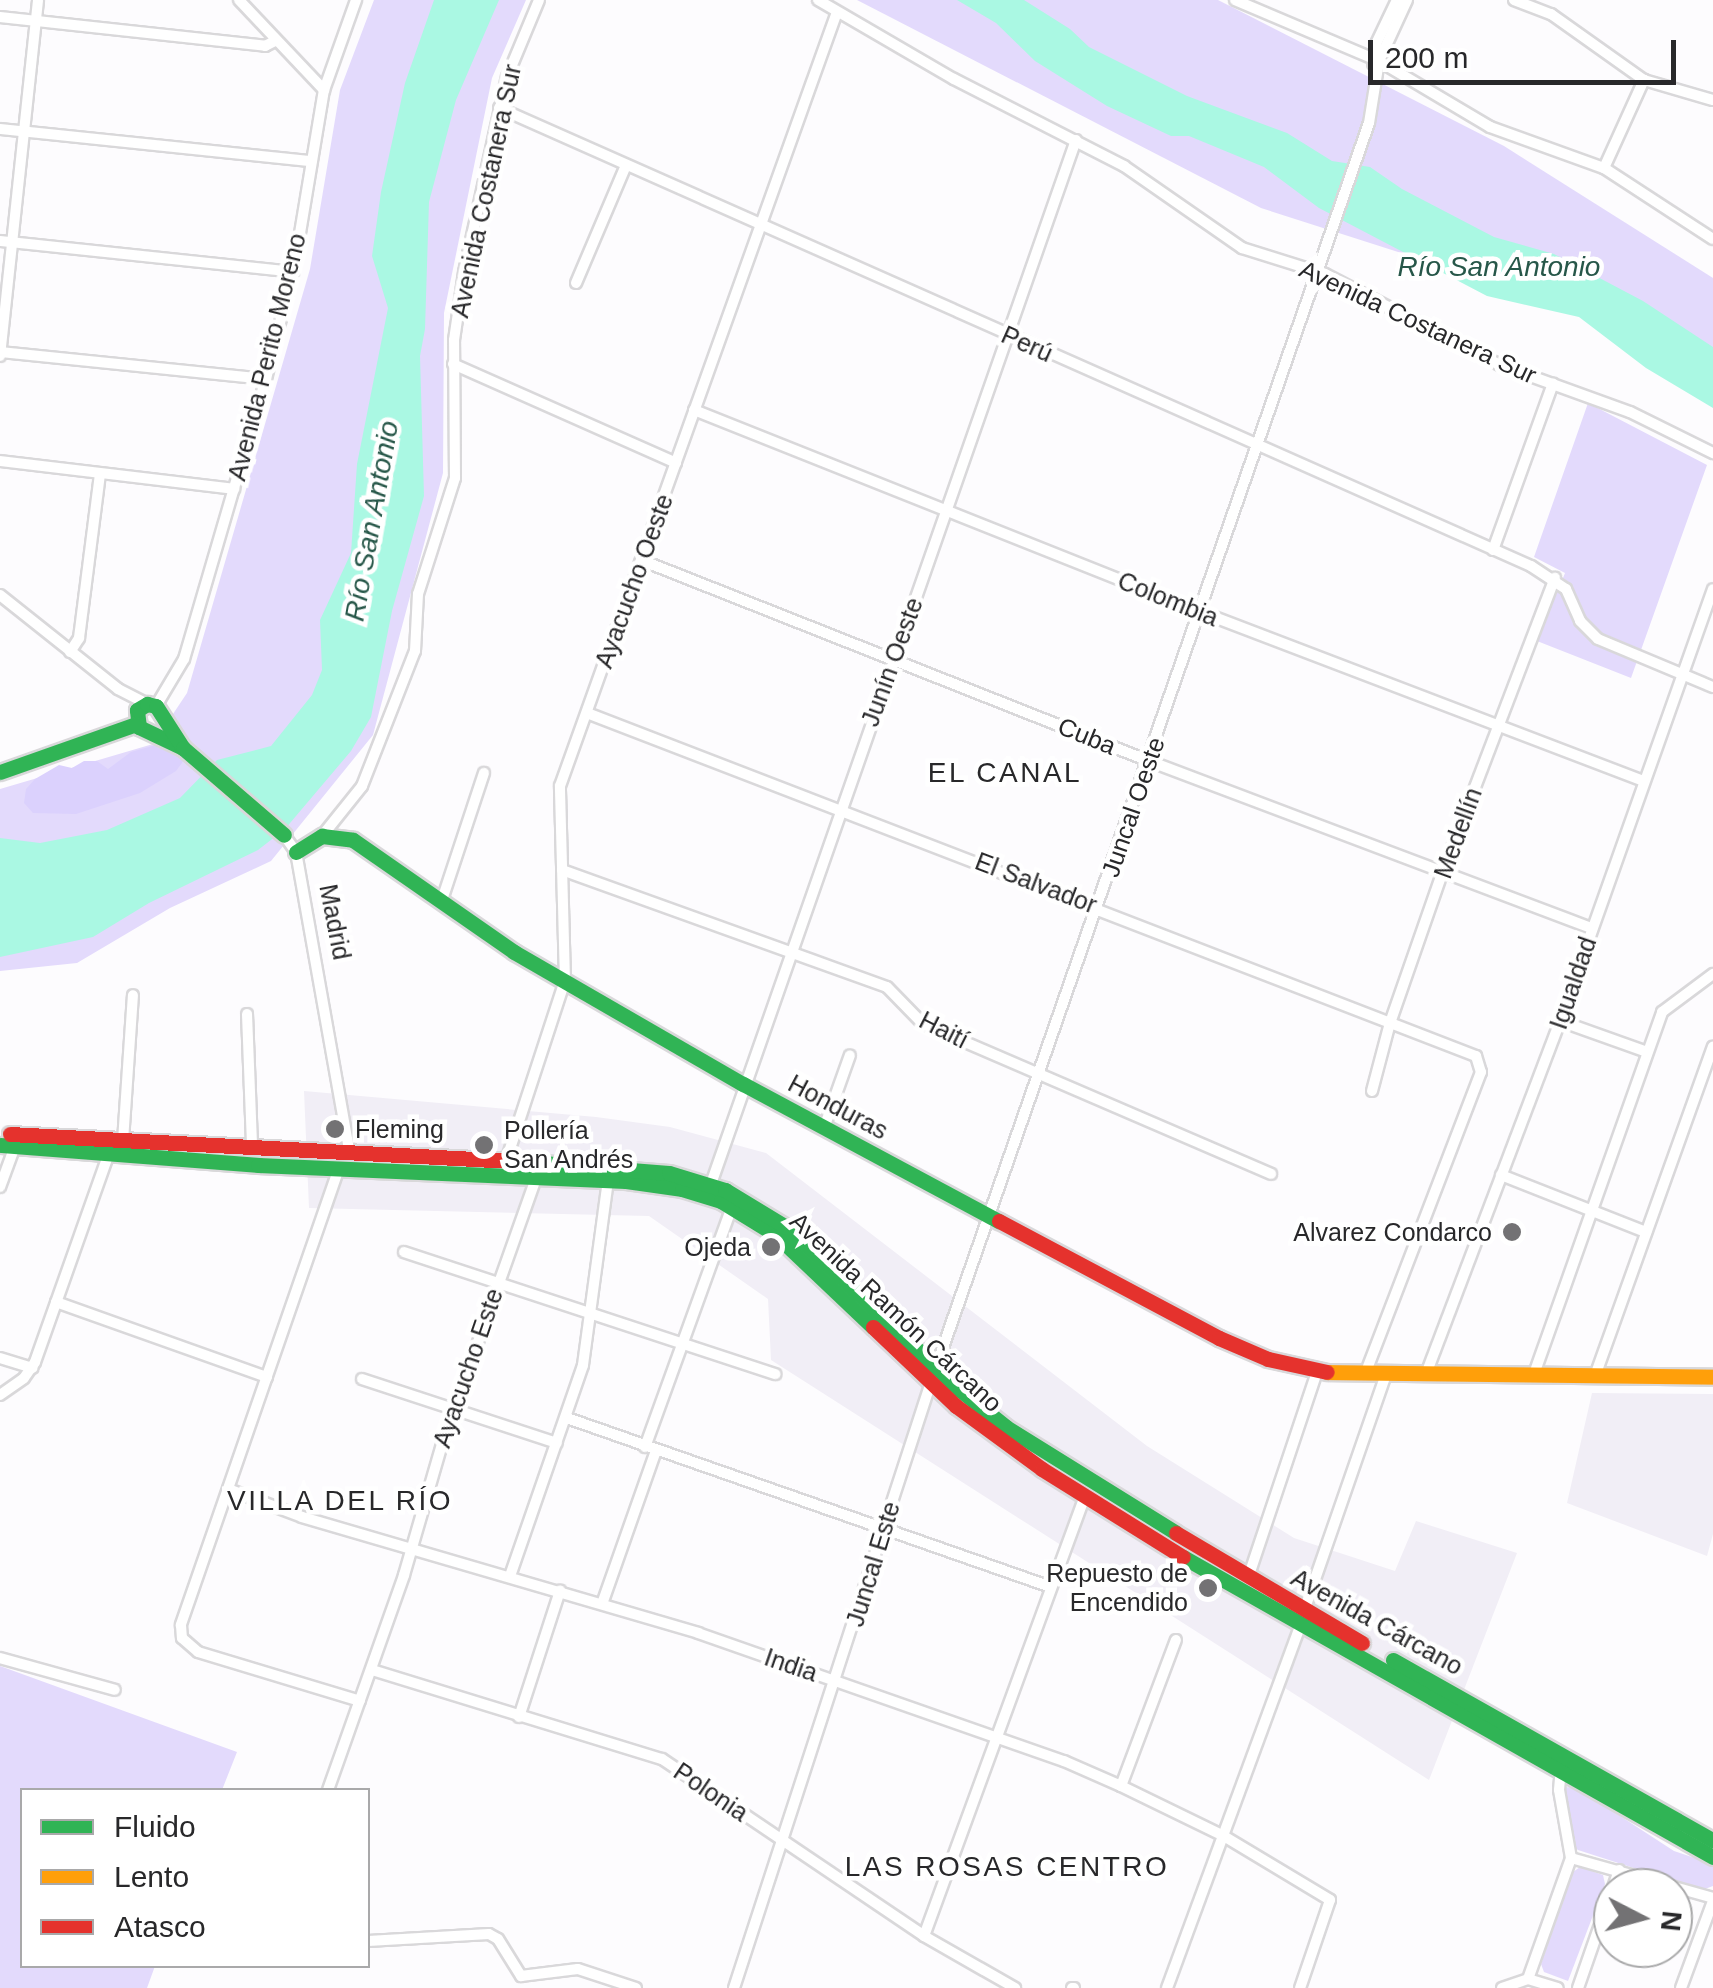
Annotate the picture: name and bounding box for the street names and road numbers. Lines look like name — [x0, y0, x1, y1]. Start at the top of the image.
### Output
street label: Avenida Costanera Sur — [445, 62, 527, 320]
street label: Avenida Perito Moreno — [222, 230, 312, 484]
street label: Avenida Costanera Sur — [1295, 254, 1541, 390]
street label: Perú — [997, 320, 1057, 368]
street label: Ayacucho Oeste — [589, 490, 679, 672]
street label: Colombia — [1113, 565, 1223, 633]
street label: Junín Oeste — [855, 594, 929, 730]
street label: Cuba — [1054, 711, 1120, 761]
street label: Juncal Oeste — [1095, 733, 1171, 881]
street label: Medellín — [1428, 783, 1488, 883]
street label: El Salvador — [971, 846, 1101, 920]
street label: Madrid — [313, 882, 357, 962]
street label: Igualdad — [1543, 933, 1603, 1033]
street label: Haití — [914, 1005, 974, 1055]
street label: Honduras — [783, 1068, 893, 1146]
street label: Avenida Ramón Cárcano — [784, 1206, 1008, 1418]
street label: Ayacucho Este — [427, 1284, 509, 1452]
street label: Juncal Este — [840, 1498, 906, 1630]
street label: Avenida Cárcano — [1286, 1563, 1468, 1681]
street label: India — [760, 1642, 822, 1688]
street label: Polonia — [668, 1756, 754, 1828]

